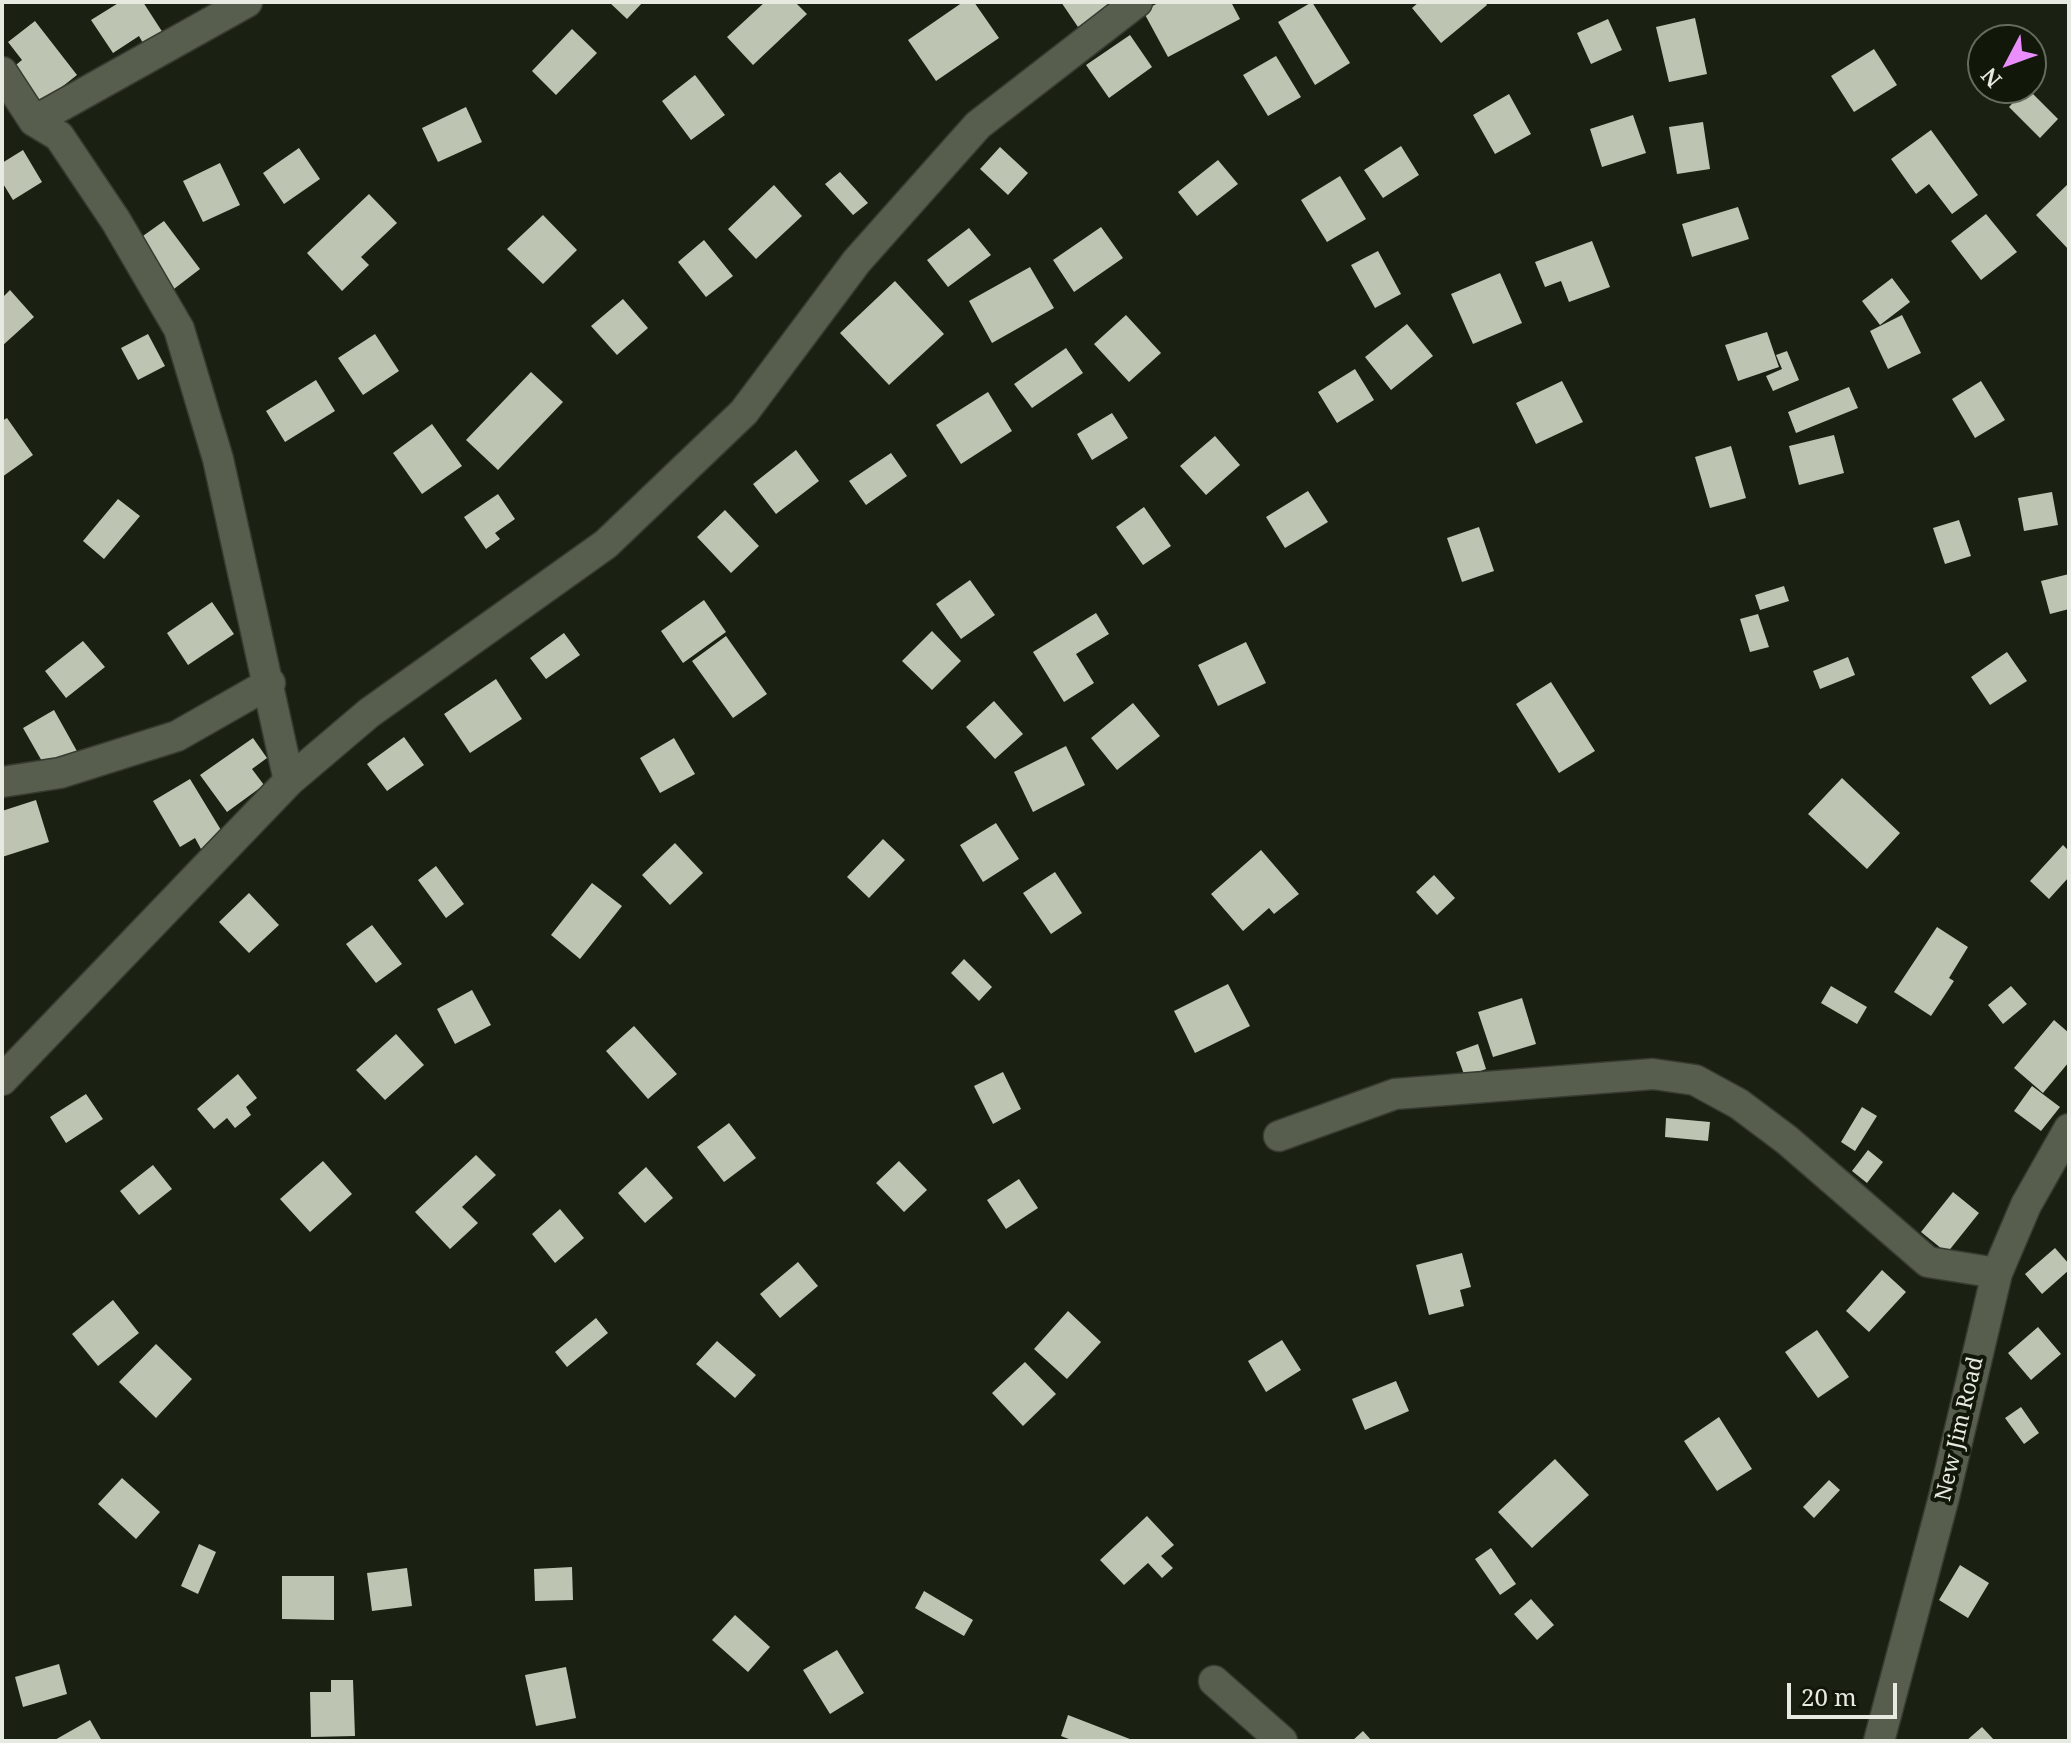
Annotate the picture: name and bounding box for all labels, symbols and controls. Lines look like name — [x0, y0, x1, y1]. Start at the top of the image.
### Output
north arrow — [1967, 24, 2047, 104]
text: N — [1973, 62, 2007, 95]
street label: New Jim Road — [1931, 1354, 1989, 1504]
scale bar — [1791, 1667, 1901, 1717]
text: 20 m — [1801, 1680, 1857, 1713]

